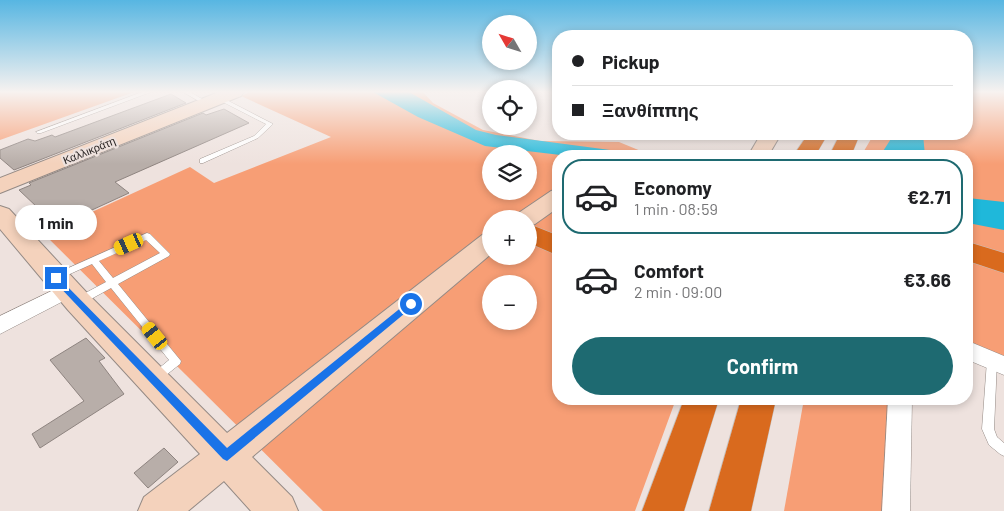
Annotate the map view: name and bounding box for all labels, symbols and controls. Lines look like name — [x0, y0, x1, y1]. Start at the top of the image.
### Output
north arrow — [482, 15, 538, 70]
map controls — [482, 15, 537, 330]
text: Pickup — [602, 50, 660, 73]
button: locate — [482, 80, 537, 135]
text: Ξανθίππης — [602, 98, 699, 121]
street label: Καλλικράτη — [61, 134, 117, 166]
button: layers — [482, 145, 537, 200]
icon: car — [574, 174, 619, 219]
text: Economy — [634, 176, 712, 199]
text: €2.71 — [907, 185, 951, 208]
text: 1 min · 08:59 — [634, 199, 718, 218]
callout: 1 min — [15, 206, 97, 240]
button: + — [482, 210, 537, 265]
text: 1 min — [38, 213, 74, 232]
car — [112, 231, 145, 257]
icon: car — [574, 257, 619, 302]
text: Comfort — [634, 259, 704, 282]
route end — [45, 267, 67, 289]
text: €3.66 — [903, 268, 951, 291]
button: − — [482, 275, 537, 330]
text: 2 min · 09:00 — [634, 282, 722, 301]
route start — [400, 293, 422, 315]
car — [139, 320, 170, 352]
button: Confirm — [572, 337, 953, 395]

